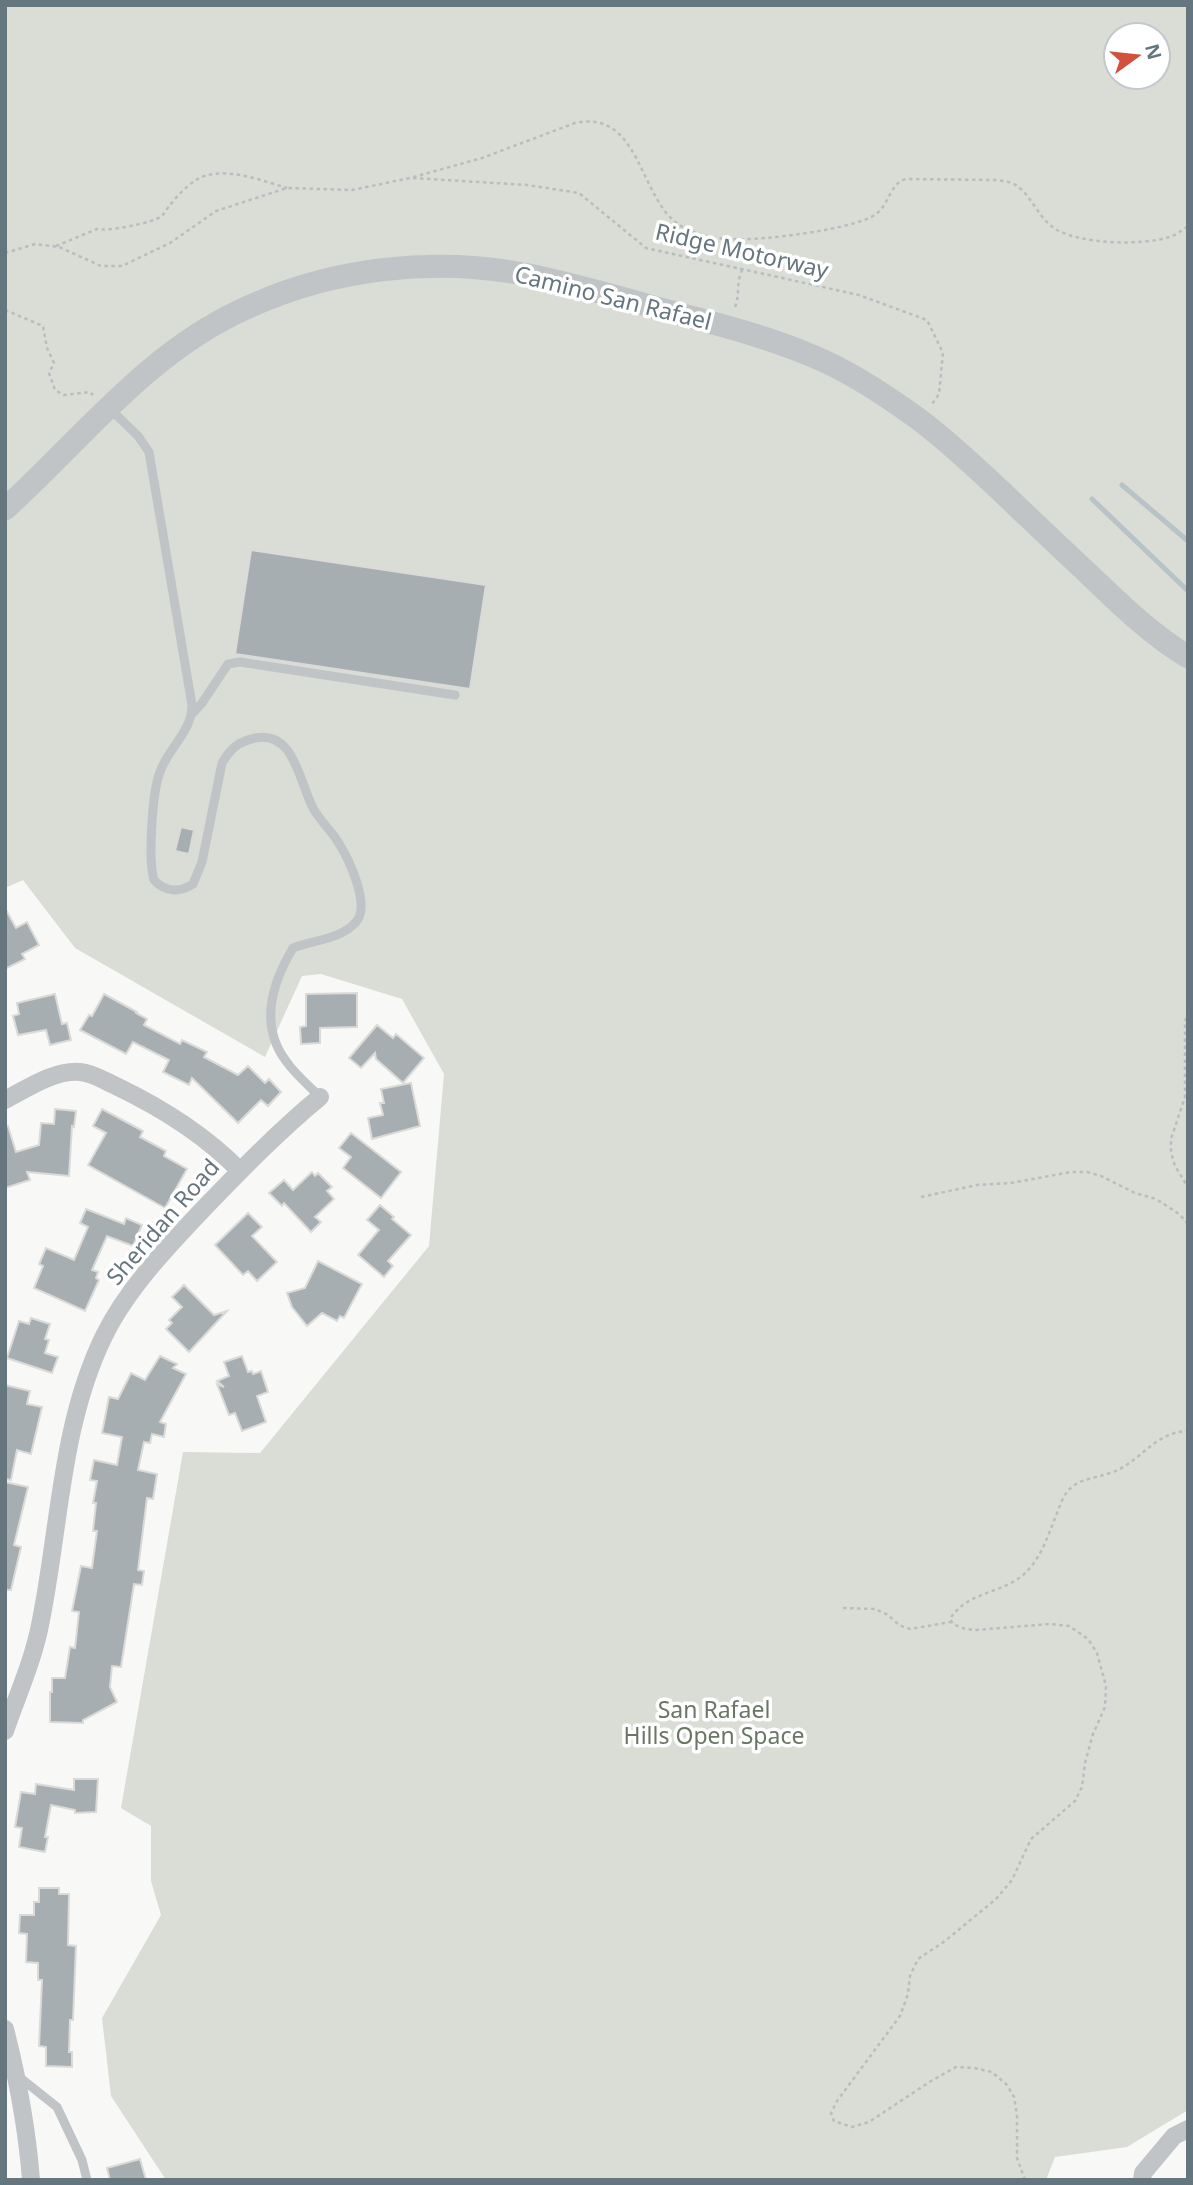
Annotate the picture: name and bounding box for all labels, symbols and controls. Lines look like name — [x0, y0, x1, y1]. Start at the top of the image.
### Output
north arrow — [1102, 21, 1172, 91]
text: N — [1139, 41, 1168, 62]
street label: Ridge Motorway — [653, 215, 832, 286]
street label: Camino San Rafael — [512, 257, 715, 337]
street label: Sheridan Road — [98, 1151, 226, 1291]
park label: San Rafael Hills Open Space — [624, 1693, 804, 1751]

